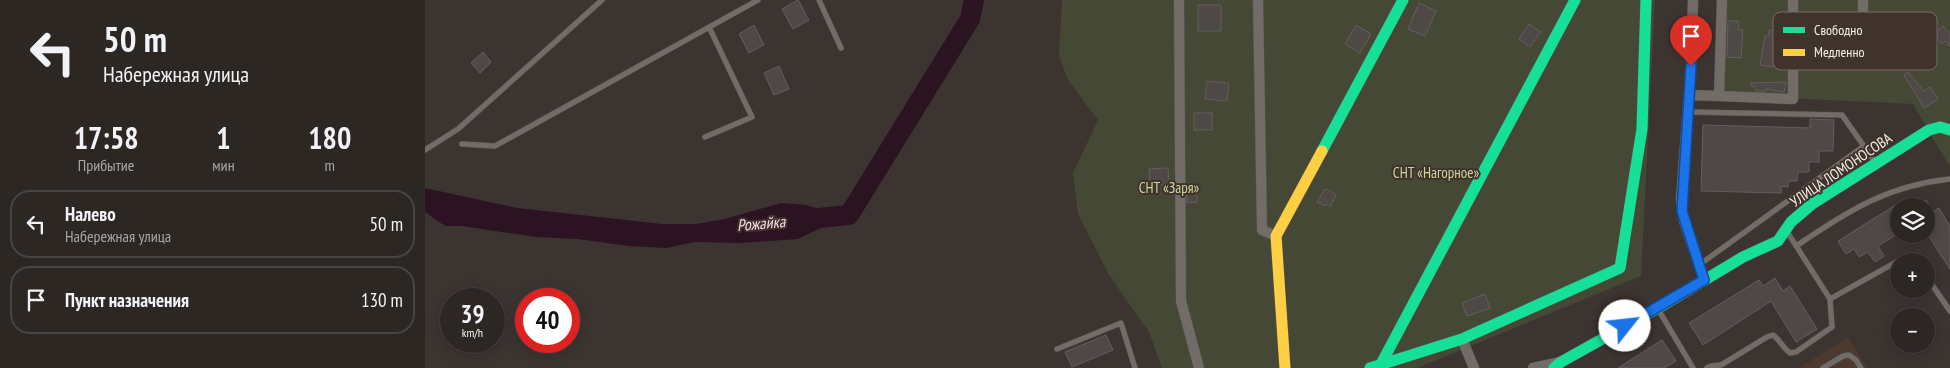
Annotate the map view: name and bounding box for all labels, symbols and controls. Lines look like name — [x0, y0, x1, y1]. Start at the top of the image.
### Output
legend — [1773, 12, 1937, 70]
pin — [1670, 15, 1712, 66]
text: 50 m — [103, 16, 167, 62]
icon: left — [20, 20, 85, 85]
text: Свободно — [1814, 21, 1862, 39]
icon: arrive — [1677, 22, 1705, 50]
text: Медленно — [1814, 43, 1865, 61]
text: Набережная улица — [103, 60, 249, 88]
text: 17:58 — [74, 118, 139, 157]
text: 1 — [216, 118, 231, 157]
text: 180 — [308, 118, 351, 157]
street label: УЛИЦА ЛОМОНОСОВА — [1786, 128, 1896, 211]
text: Прибытие — [78, 155, 134, 175]
text: мин — [212, 155, 235, 175]
text: m — [325, 155, 335, 175]
park label: СНТ «Нагорное» — [1393, 163, 1479, 182]
park label: СНТ «Заря» — [1139, 178, 1200, 197]
map controls — [1890, 198, 1935, 353]
button: layers — [1890, 198, 1935, 243]
text: Налево — [65, 202, 116, 226]
icon: left — [22, 210, 50, 238]
water label: Рожайка — [736, 211, 787, 235]
text: 50 m — [370, 212, 403, 236]
text: Набережная улица — [65, 226, 171, 246]
button: + — [1890, 253, 1935, 298]
icon: arrive — [22, 286, 50, 314]
text: Пункт назначения — [65, 288, 189, 312]
text: 130 m — [361, 288, 403, 312]
speed limit sign: 40 — [515, 288, 580, 353]
text: 39 — [461, 298, 484, 330]
position arrow — [1598, 299, 1650, 351]
button: − — [1890, 308, 1935, 353]
text: km/h — [462, 325, 483, 340]

